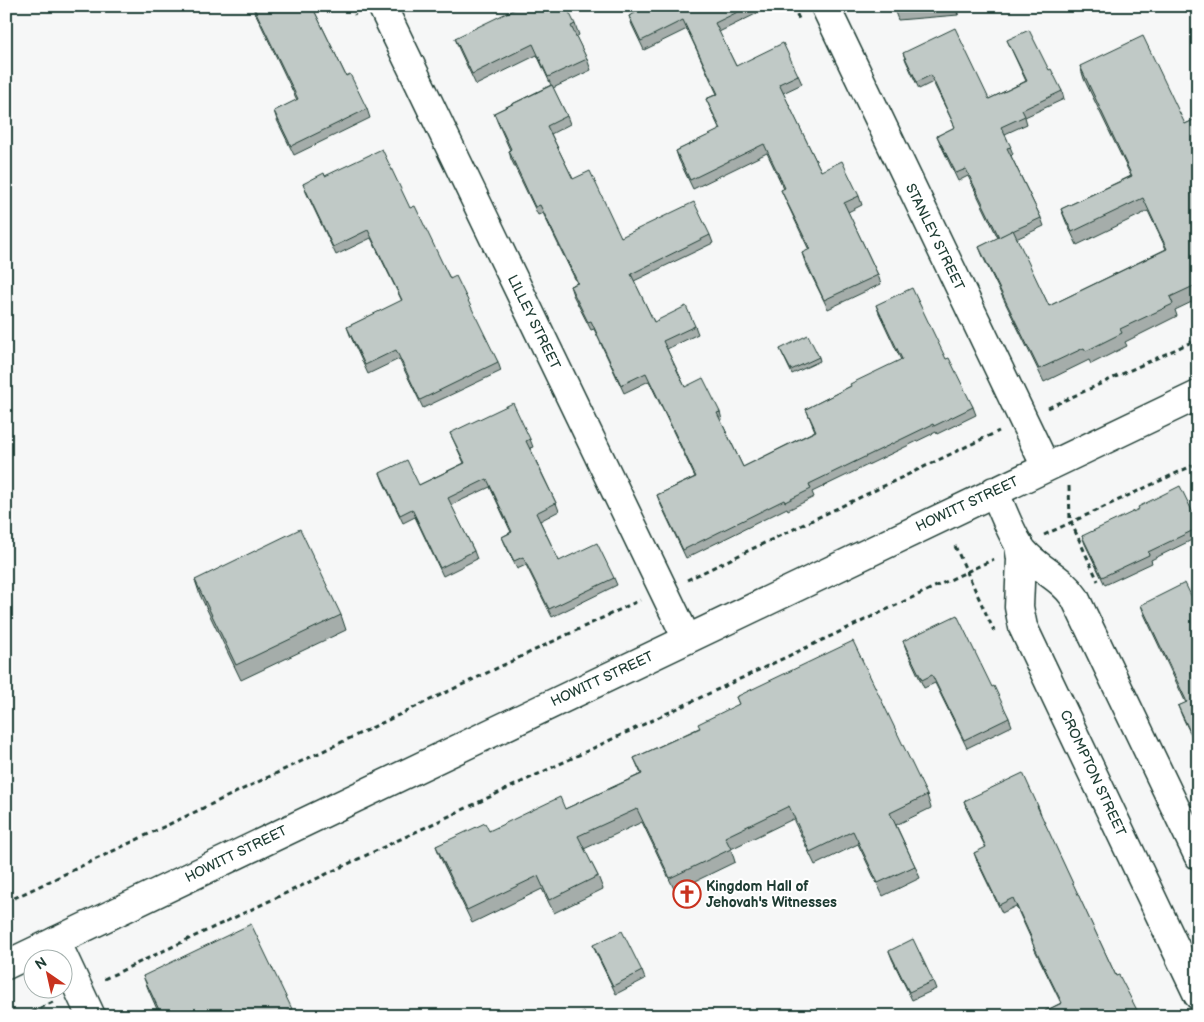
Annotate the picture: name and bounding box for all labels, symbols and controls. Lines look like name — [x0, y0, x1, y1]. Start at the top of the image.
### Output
street label: STANLEY STREET — [902, 181, 968, 294]
street label: LILLEY STREET — [504, 272, 564, 372]
street label: HOWITT STREET — [913, 473, 1022, 535]
street label: HOWITT STREET — [548, 648, 657, 710]
street label: CROMPTON STREET — [1056, 707, 1130, 839]
street label: HOWITT STREET — [182, 822, 290, 886]
place label: Kingdom Hall of Jehovah's Witnesses — [706, 878, 837, 911]
church icon: Kingdom Hall of Jehovah's Witnesses — [672, 879, 702, 909]
north arrow — [22, 950, 72, 1000]
text: N — [32, 954, 50, 974]

